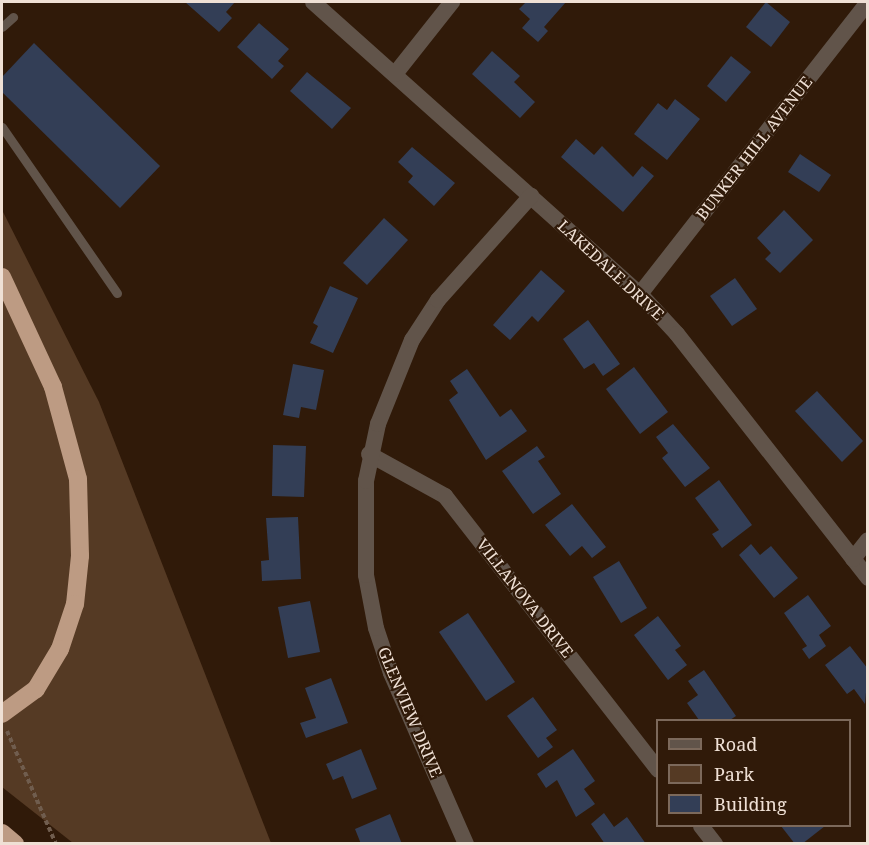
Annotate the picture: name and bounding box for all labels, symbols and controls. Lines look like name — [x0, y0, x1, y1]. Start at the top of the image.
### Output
street label: BUNKER HILL AVENUE — [692, 72, 816, 224]
street label: LAKEDALE DRIVE — [554, 216, 668, 324]
street label: VILLANOVA DRIVE — [473, 535, 577, 661]
street label: GLENVIEW DRIVE — [374, 644, 446, 780]
legend — [656, 719, 851, 827]
text: Road — [714, 732, 757, 756]
text: Park — [714, 762, 754, 786]
text: Building — [714, 792, 787, 816]

